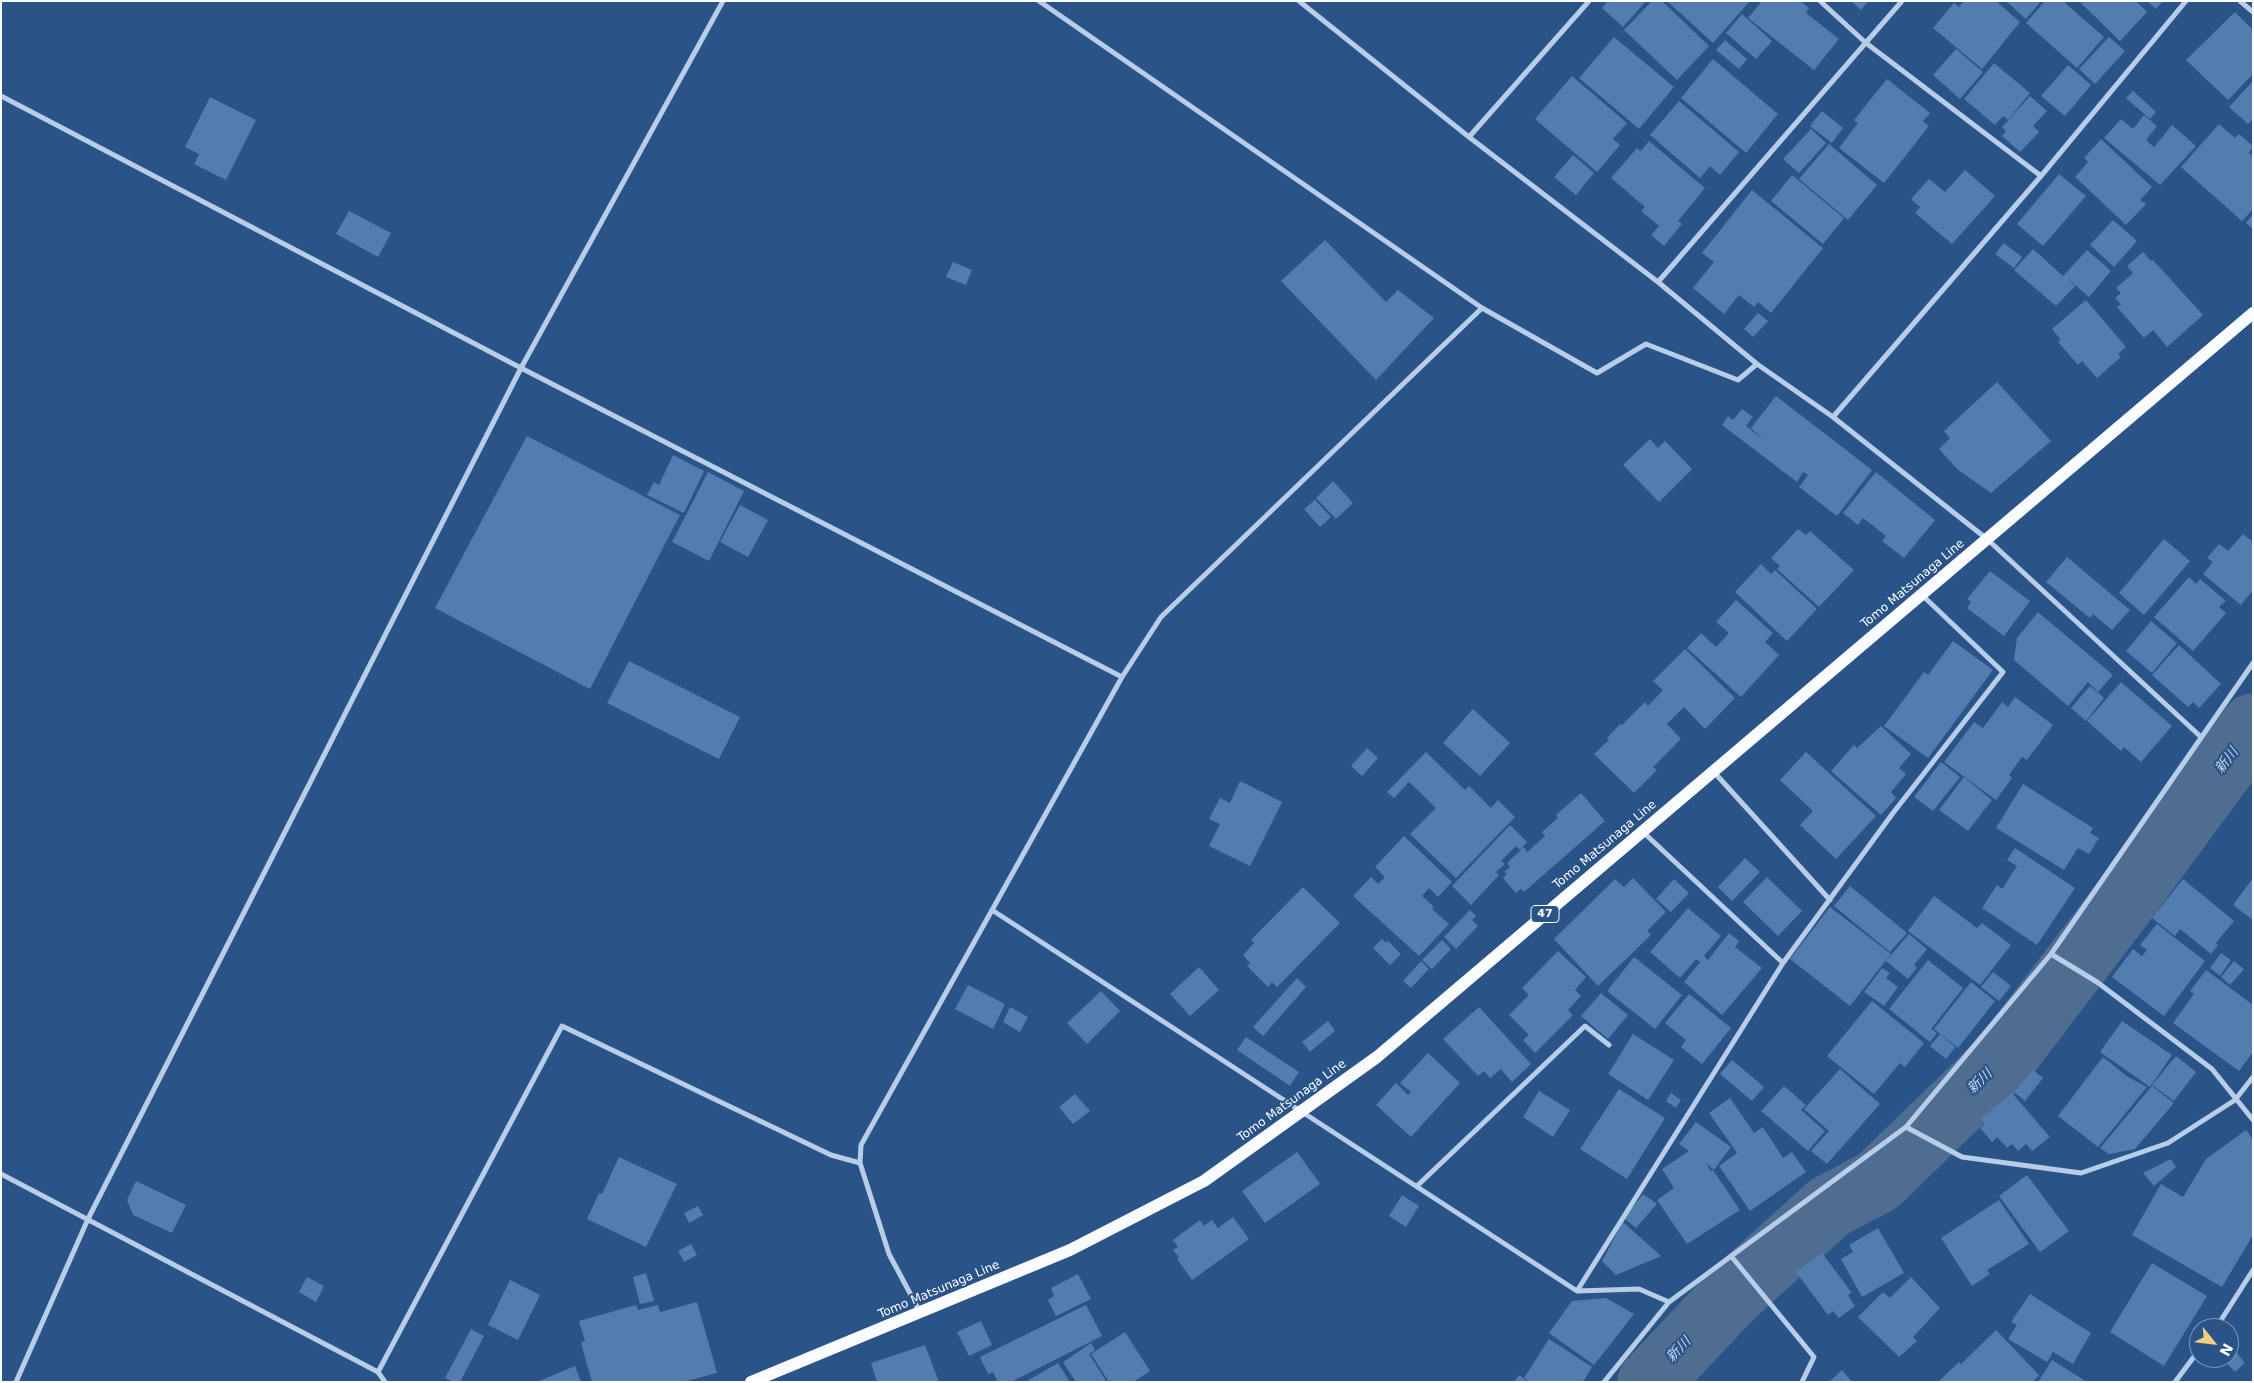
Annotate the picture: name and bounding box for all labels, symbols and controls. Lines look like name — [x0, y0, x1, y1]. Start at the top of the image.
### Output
street label: Tomo Matsunaga Line — [1858, 537, 1968, 631]
water label: 新川 — [2212, 745, 2242, 777]
street label: Tomo Matsunaga Line — [1550, 798, 1660, 892]
road number: 47 — [1531, 906, 1559, 922]
street label: Tomo Matsunaga Line — [1235, 1057, 1349, 1145]
water label: 新川 — [1964, 1066, 1996, 1098]
street label: Tomo Matsunaga Line — [876, 1258, 1002, 1322]
north arrow — [2189, 1318, 2239, 1368]
water label: 新川 — [1663, 1334, 1695, 1366]
text: N — [2216, 1341, 2236, 1359]

